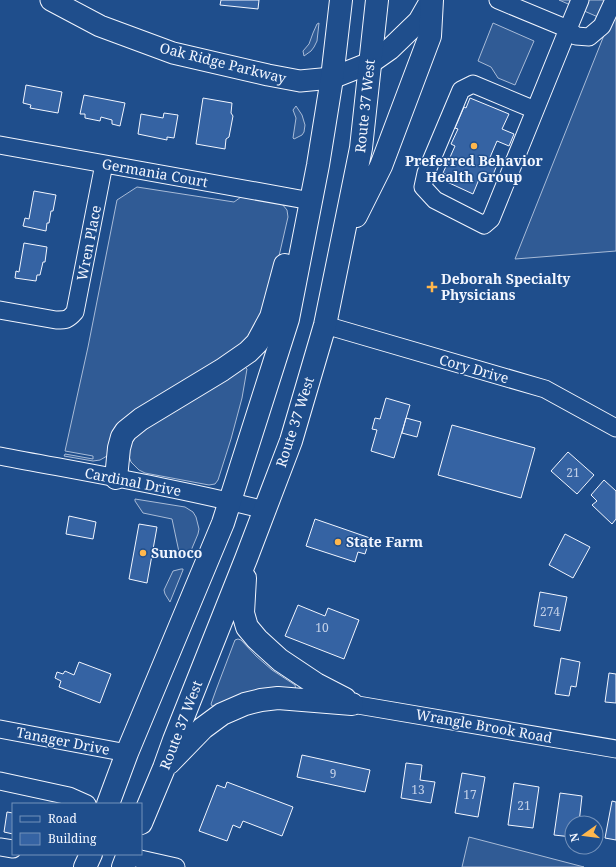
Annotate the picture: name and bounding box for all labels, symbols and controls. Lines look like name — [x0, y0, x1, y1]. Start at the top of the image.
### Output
street label: Oak Ridge Parkway — [158, 38, 288, 87]
street label: Route 37 West — [350, 58, 379, 154]
marker: Preferred Behavior Health Group — [469, 141, 479, 151]
place label: Preferred Behavior Health Group — [405, 151, 544, 186]
street label: Germania Court — [101, 154, 210, 191]
street label: Wren Place — [72, 204, 105, 282]
place label: Deborah Specialty Physicians — [441, 269, 571, 304]
marker: Deborah Specialty Physicians — [426, 281, 438, 293]
street label: Cory Drive — [437, 350, 511, 388]
street label: Route 37 West — [271, 374, 318, 470]
street label: Cardinal Drive — [83, 463, 183, 500]
house number: 21 — [566, 464, 580, 481]
place label: State Farm — [346, 532, 423, 551]
marker: State Farm — [333, 537, 343, 547]
place label: Sunoco — [151, 543, 202, 562]
marker: Sunoco — [138, 548, 148, 558]
house number: 274 — [540, 603, 560, 620]
house number: 10 — [315, 619, 329, 636]
street label: Route 37 West — [155, 677, 206, 772]
street label: Wrangle Brook Road — [414, 704, 554, 747]
street label: Tanager Drive — [15, 722, 112, 759]
house number: 9 — [330, 765, 336, 782]
house number: 13 — [411, 781, 425, 798]
house number: 17 — [463, 786, 477, 803]
house number: 21 — [517, 797, 531, 814]
legend — [12, 803, 142, 855]
text: Road — [48, 810, 78, 827]
north arrow — [564, 815, 604, 855]
text: Building — [48, 830, 97, 847]
text: N — [565, 831, 582, 844]

